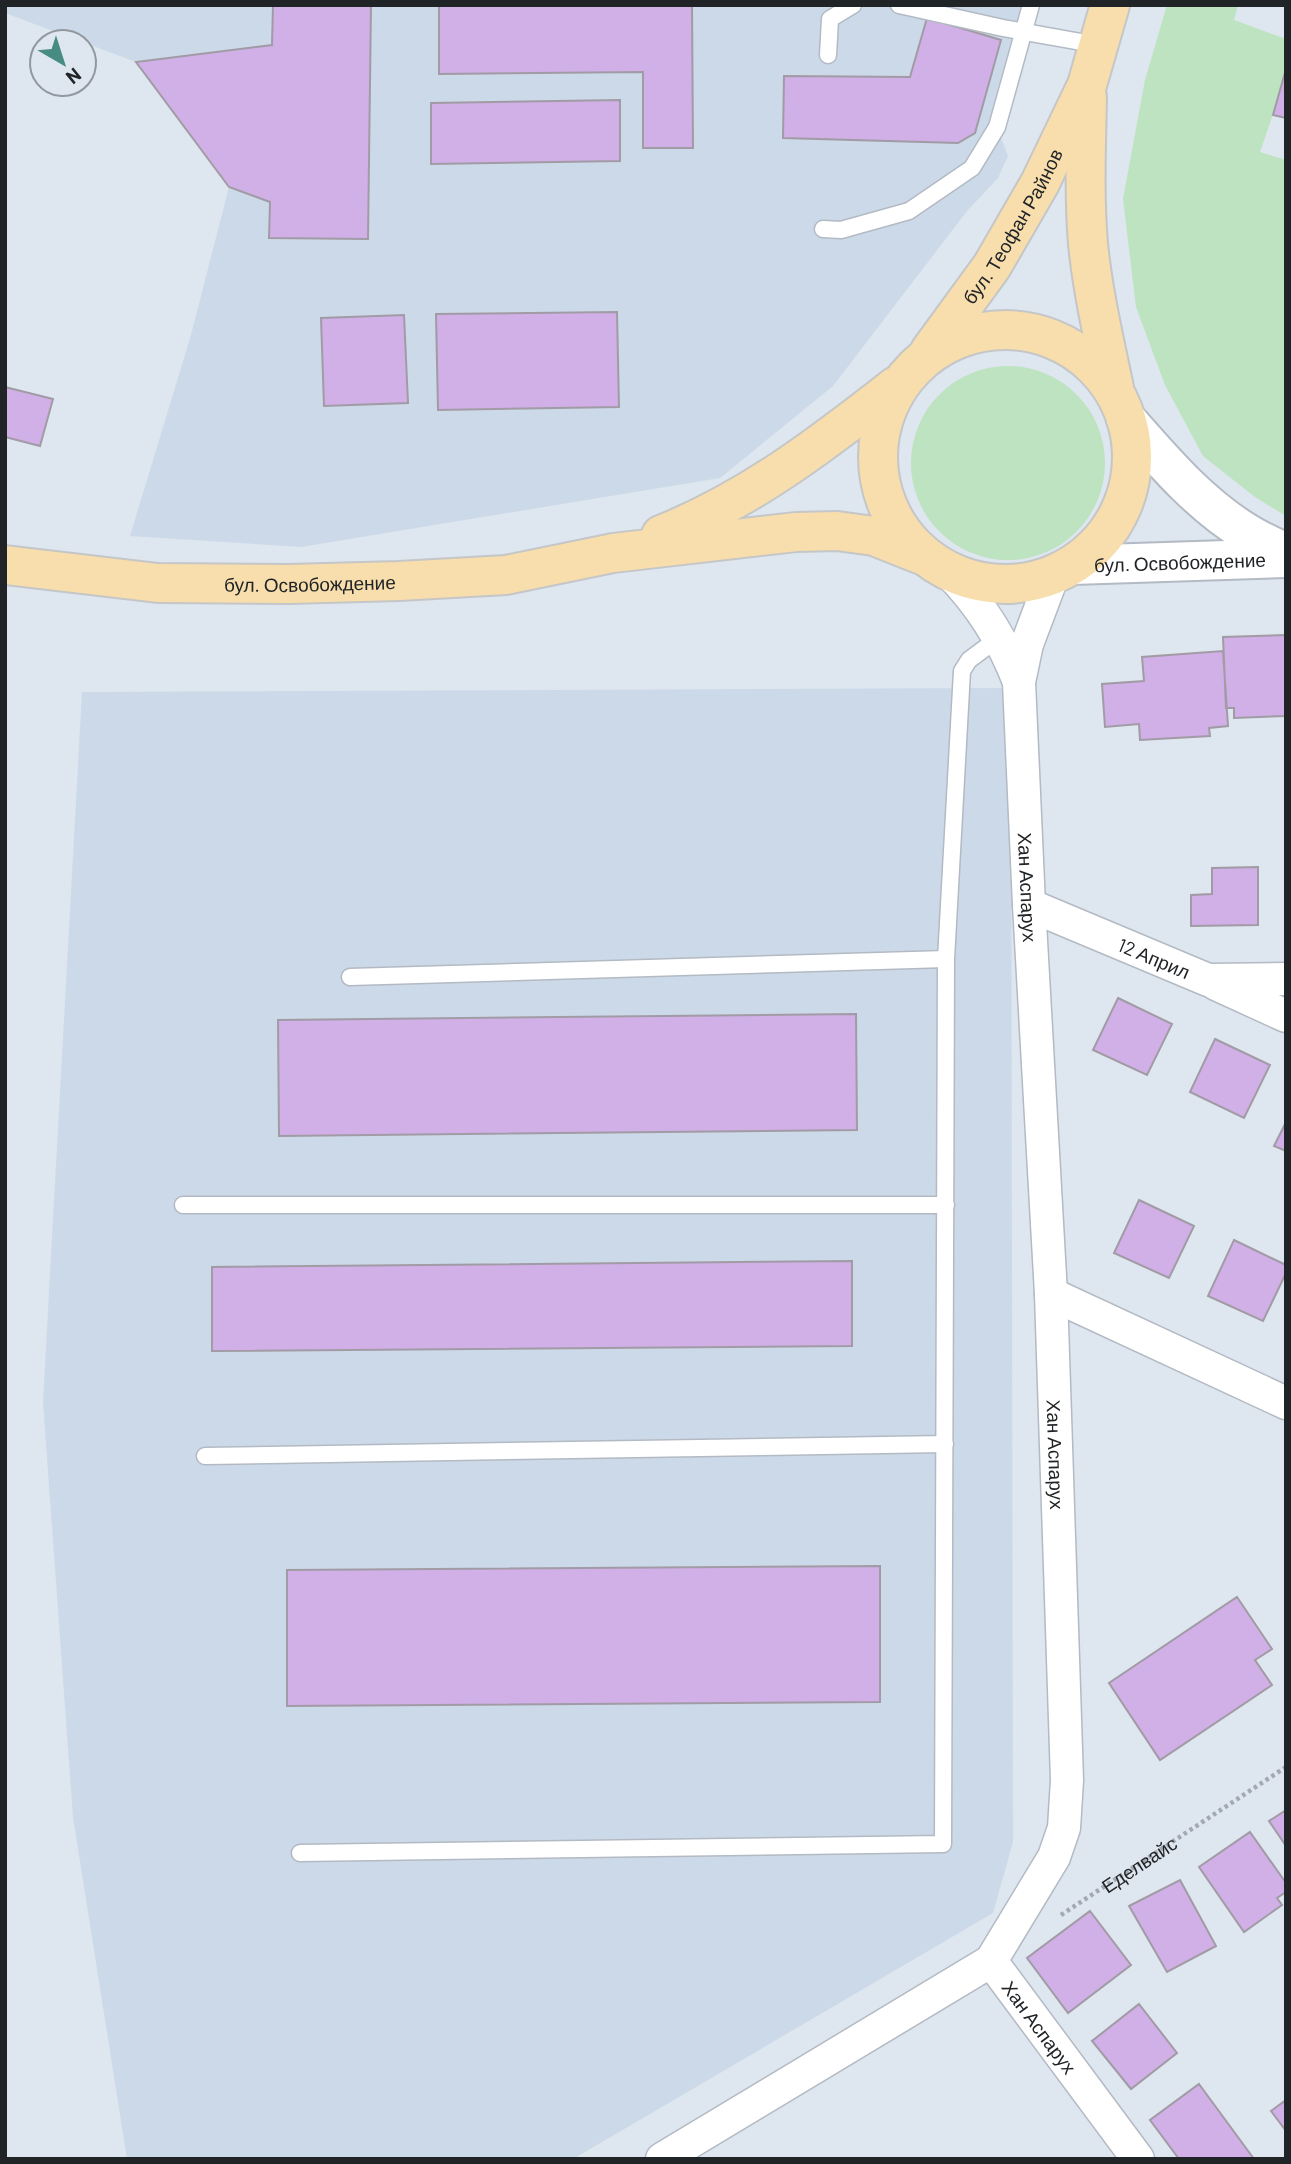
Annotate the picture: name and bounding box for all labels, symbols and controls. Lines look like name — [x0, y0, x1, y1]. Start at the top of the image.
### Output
north arrow — [28, 28, 98, 98]
text: N — [62, 64, 86, 90]
street label: бул. Теофан Райнов — [957, 145, 1066, 308]
street label: бул. Освобождение — [1094, 547, 1266, 576]
street label: бул. Освобождение — [224, 570, 396, 596]
street label: Хан Аспарух — [1014, 832, 1043, 943]
street label: 12 Април — [1115, 932, 1194, 983]
street label: Хан Аспарух — [1043, 1399, 1070, 1510]
street label: Еделвайс — [1097, 1831, 1181, 1897]
street label: Хан Аспарух — [998, 1976, 1082, 2078]

